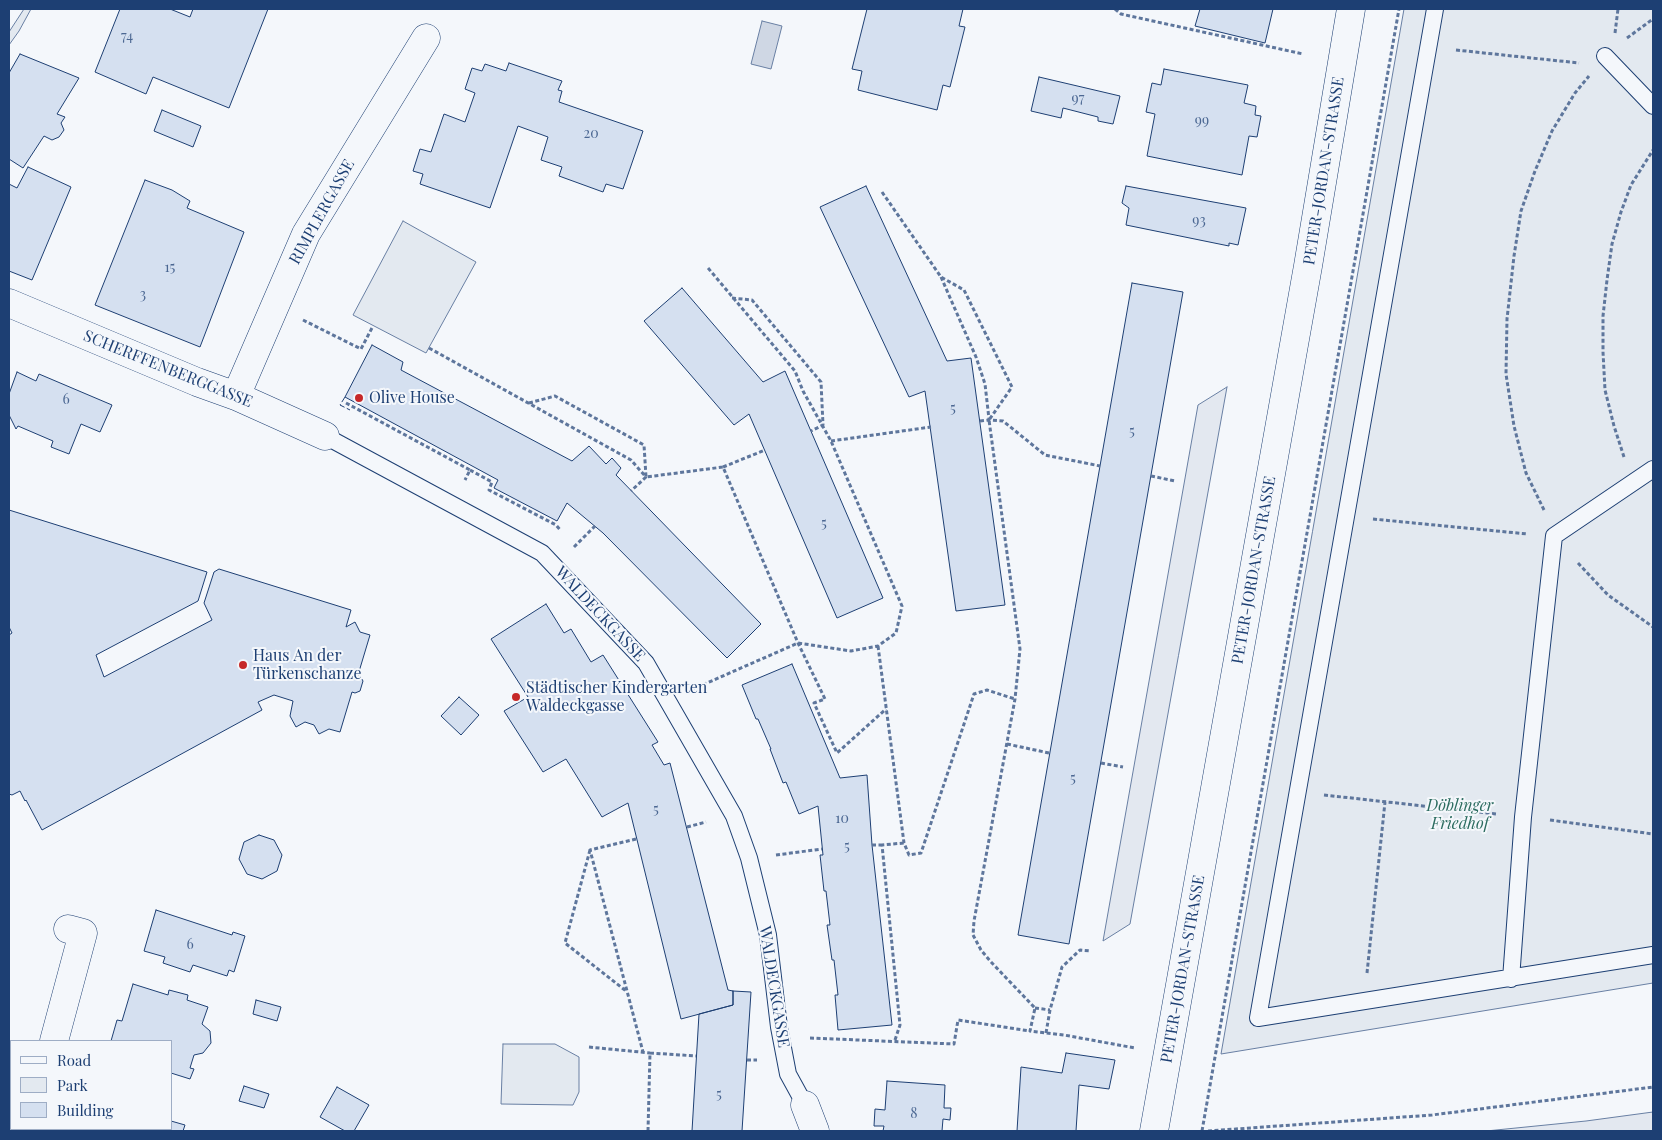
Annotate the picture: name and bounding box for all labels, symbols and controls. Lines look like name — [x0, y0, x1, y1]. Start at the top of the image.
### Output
house number: 74 — [121, 29, 133, 45]
street label: PETER-JORDAN-STRASSE — [1300, 75, 1348, 267]
house number: 97 — [1072, 91, 1084, 107]
house number: 99 — [1195, 113, 1209, 129]
house number: 20 — [583, 126, 599, 142]
street label: RIMPLERGASSE — [285, 156, 359, 268]
house number: 93 — [1192, 213, 1206, 229]
house number: 15 — [165, 260, 175, 276]
house number: 3 — [140, 287, 146, 303]
street label: SCHERFFENBERGGASSE — [81, 326, 255, 412]
place label: Olive House — [369, 388, 455, 408]
house number: 6 — [62, 392, 70, 408]
marker: Olive House — [353, 392, 365, 404]
house number: 5 — [950, 401, 956, 417]
house number: 5 — [1129, 424, 1135, 440]
street label: PETER-JORDAN-STRASSE — [1228, 475, 1280, 665]
house number: 5 — [821, 516, 827, 532]
street label: WALDECKGASSE — [551, 562, 649, 666]
place label: Haus An der Türkenschanze — [253, 646, 361, 684]
marker: Haus An der Türkenschanze — [237, 659, 249, 671]
place label: Städtischer Kindergarten Waldeckgasse — [526, 678, 707, 716]
marker: Städtischer Kindergarten Waldeckgasse — [510, 691, 522, 703]
house number: 5 — [1070, 771, 1076, 787]
park label: Döblinger Friedhof — [1427, 796, 1493, 834]
house number: 5 — [653, 802, 659, 818]
house number: 10 — [835, 811, 849, 827]
house number: 5 — [844, 839, 850, 855]
street label: PETER-JORDAN-STRASSE — [1157, 874, 1209, 1064]
street label: WALDECKGASSE — [755, 925, 793, 1049]
house number: 6 — [186, 937, 194, 953]
legend — [10, 1040, 172, 1130]
text: Road — [57, 1050, 91, 1070]
text: Park — [57, 1075, 88, 1095]
house number: 5 — [716, 1087, 722, 1103]
text: Building — [57, 1100, 113, 1120]
house number: 8 — [910, 1106, 918, 1122]

